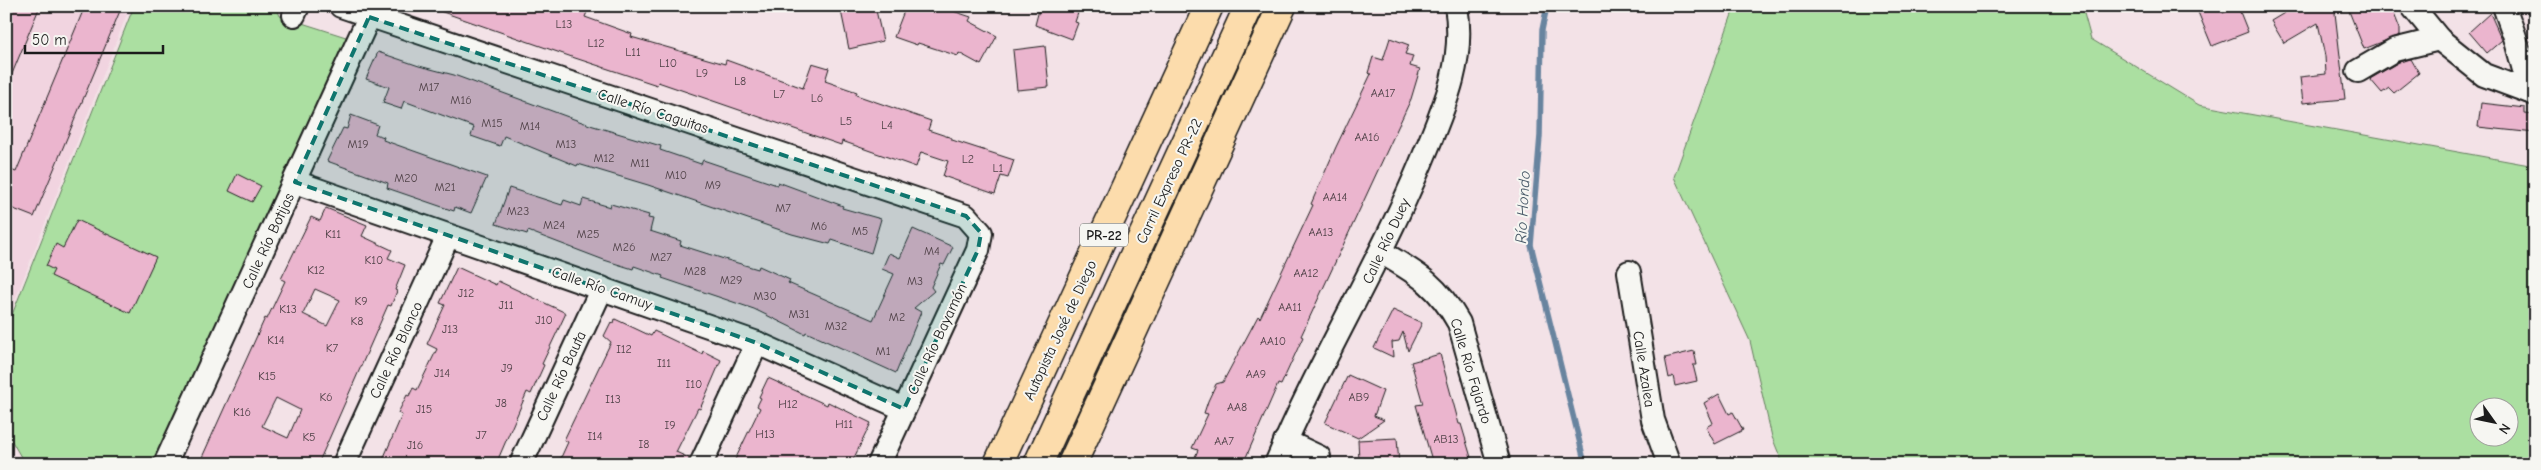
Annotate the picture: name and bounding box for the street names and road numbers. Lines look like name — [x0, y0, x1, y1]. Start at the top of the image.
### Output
street label: Calle Río Caguitas — [595, 85, 711, 137]
street label: Carril Expreso PR-22 — [1132, 116, 1206, 246]
street label: Calle Río Botijas — [238, 190, 298, 292]
street label: Calle Río Duey — [1358, 195, 1414, 287]
road number: PR-22 — [1080, 224, 1128, 246]
street label: Autopista José de Diego — [1020, 257, 1100, 403]
street label: Calle Río Camuy — [549, 262, 655, 314]
street label: Calle Río Bayamón — [903, 280, 971, 398]
street label: Calle Río Blanco — [366, 298, 426, 401]
street label: Calle Río Fajardo — [1446, 316, 1496, 426]
street label: Calle Río Bauta — [532, 328, 590, 424]
street label: Calle Azalea — [1629, 329, 1659, 409]

